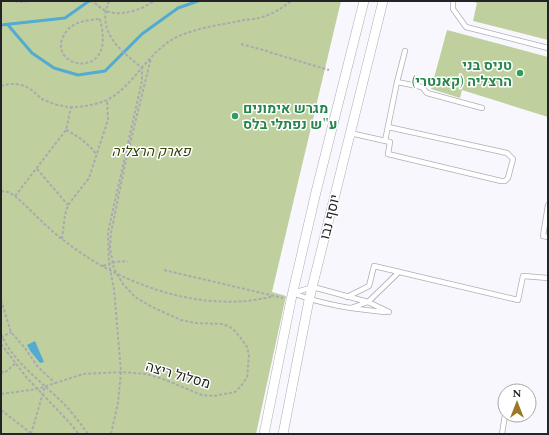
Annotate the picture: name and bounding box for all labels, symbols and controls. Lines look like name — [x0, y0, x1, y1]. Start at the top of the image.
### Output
place label: טניס בני הרצליה (קאנטרי) — [412, 55, 512, 92]
marker: טניס בני הרצליה (קאנטרי) — [515, 68, 525, 78]
place label: מגרש אימונים ע"ש נפתלי בלס — [243, 98, 337, 135]
marker: מגרש אימונים ע"ש נפתלי בלס — [230, 111, 240, 121]
park label: פארק הרצליה — [111, 141, 192, 162]
street label: יוסף נבו — [314, 192, 346, 242]
street label: מסלול ריצה — [143, 356, 213, 394]
north arrow — [497, 383, 537, 423]
text: N — [513, 385, 522, 402]

